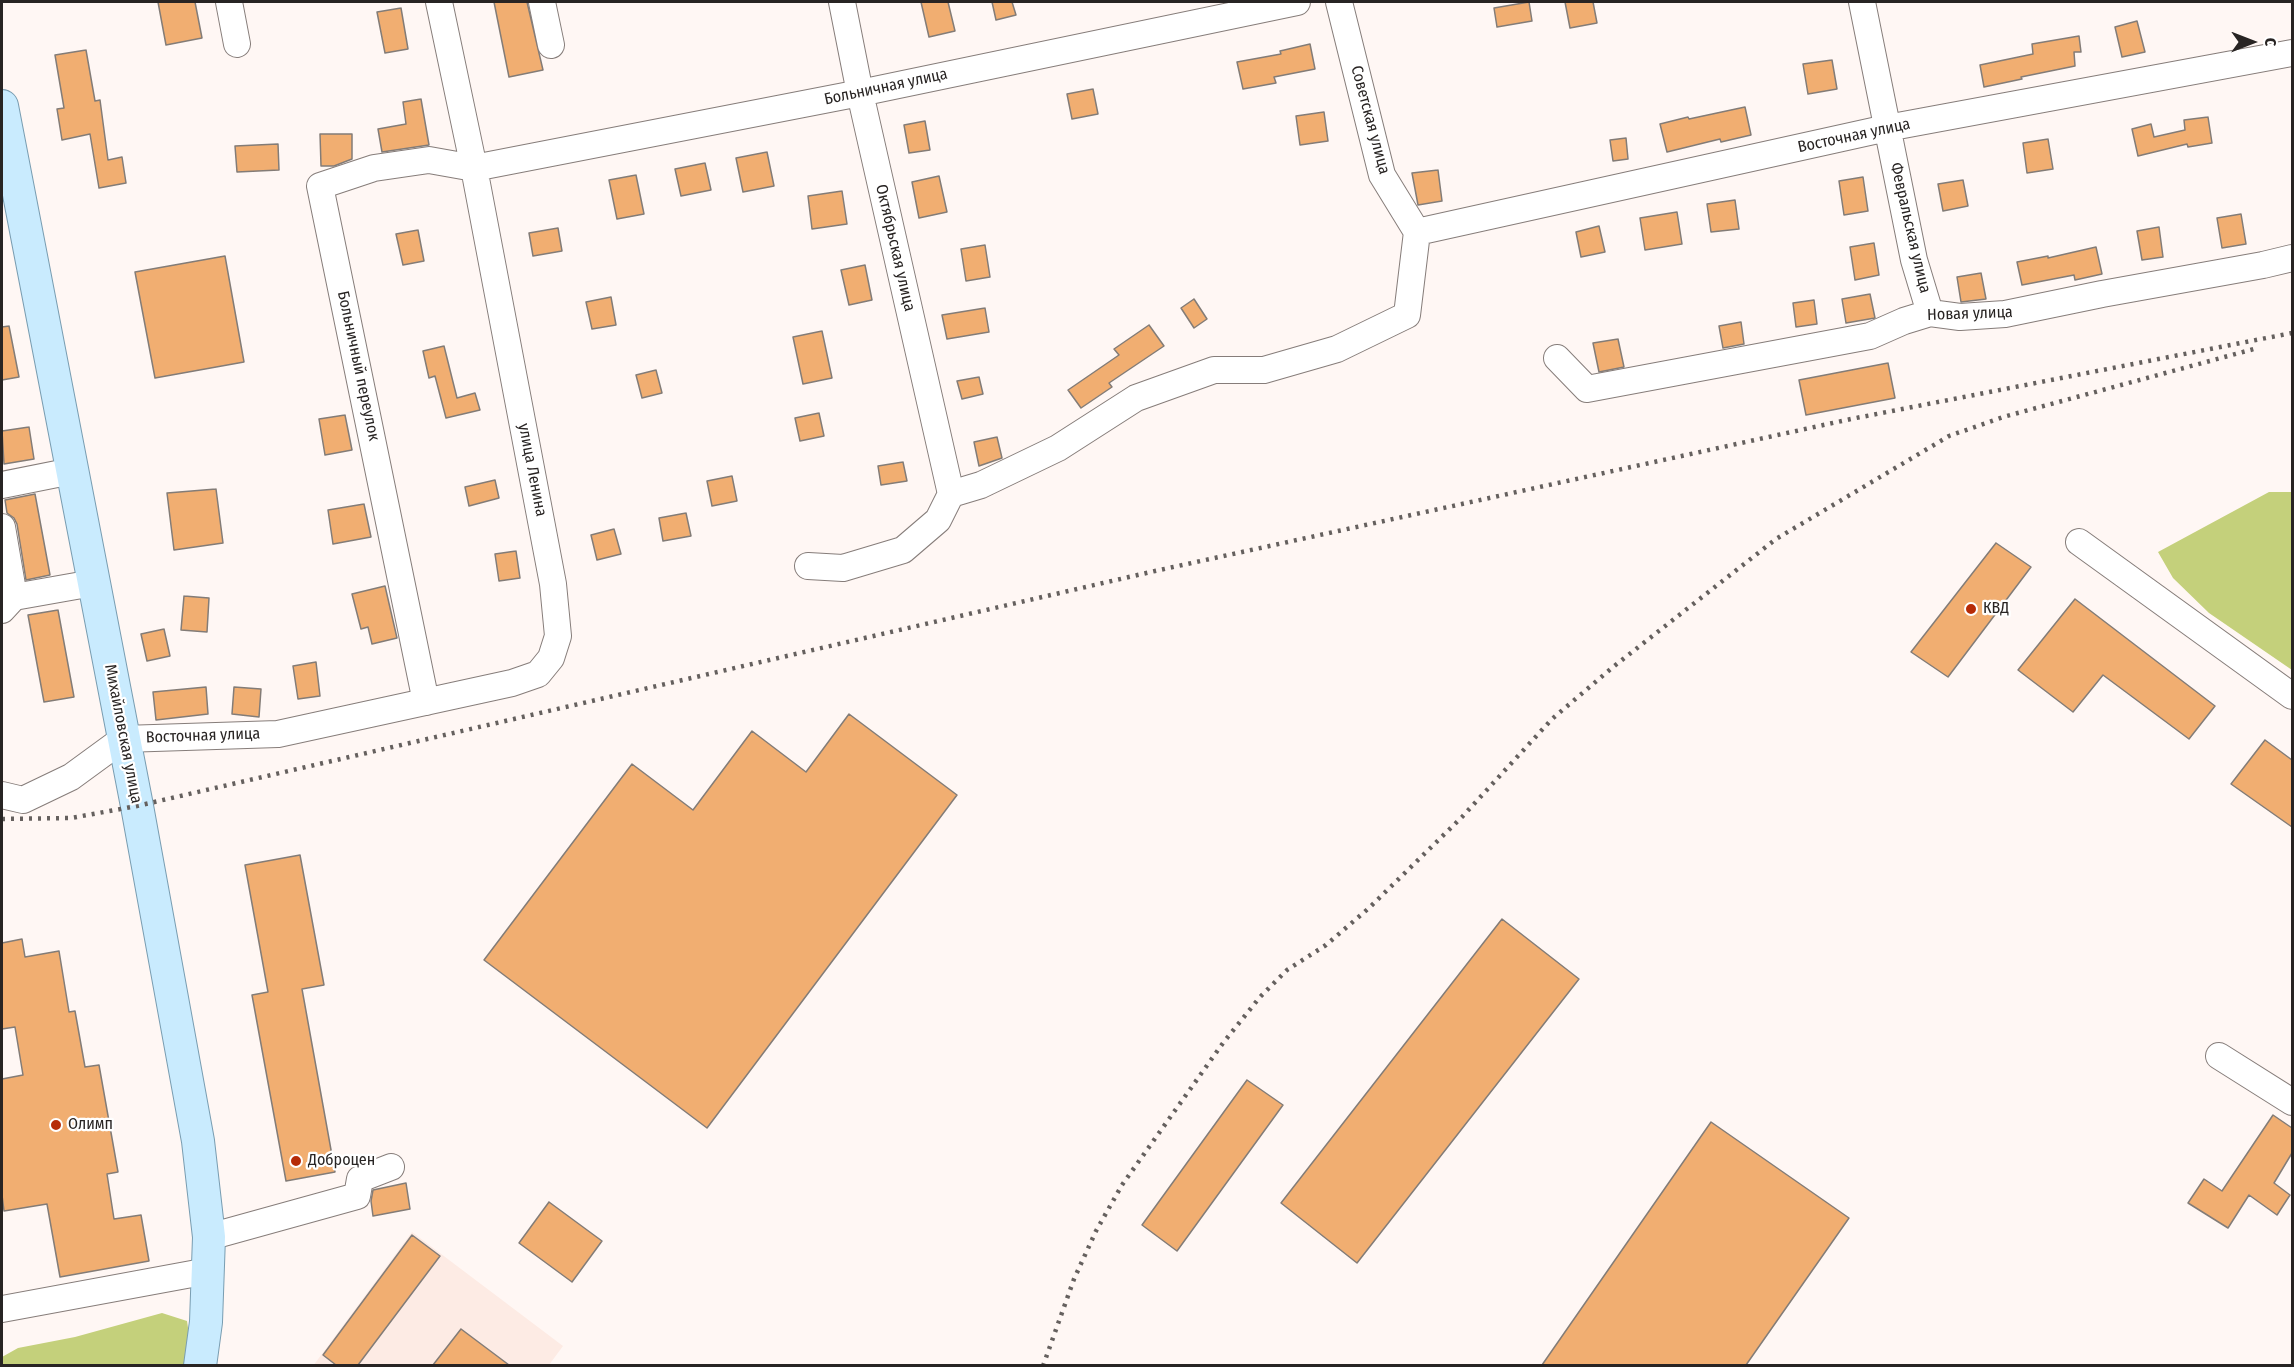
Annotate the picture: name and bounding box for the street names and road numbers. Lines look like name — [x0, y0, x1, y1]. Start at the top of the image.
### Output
street label: Советская улица — [1346, 64, 1394, 176]
street label: Больничная улица — [823, 65, 949, 109]
street label: Восточная улица — [1796, 115, 1912, 157]
street label: Февральская улица — [1886, 161, 1934, 295]
street label: Октябрьская улица — [871, 183, 919, 313]
street label: Больничный переулок — [333, 289, 383, 443]
street label: Новая улица — [1927, 303, 2013, 325]
street label: улица Ленина — [514, 422, 550, 518]
street label: Михайловская улица — [100, 663, 146, 805]
street label: Восточная улица — [145, 724, 261, 748]

